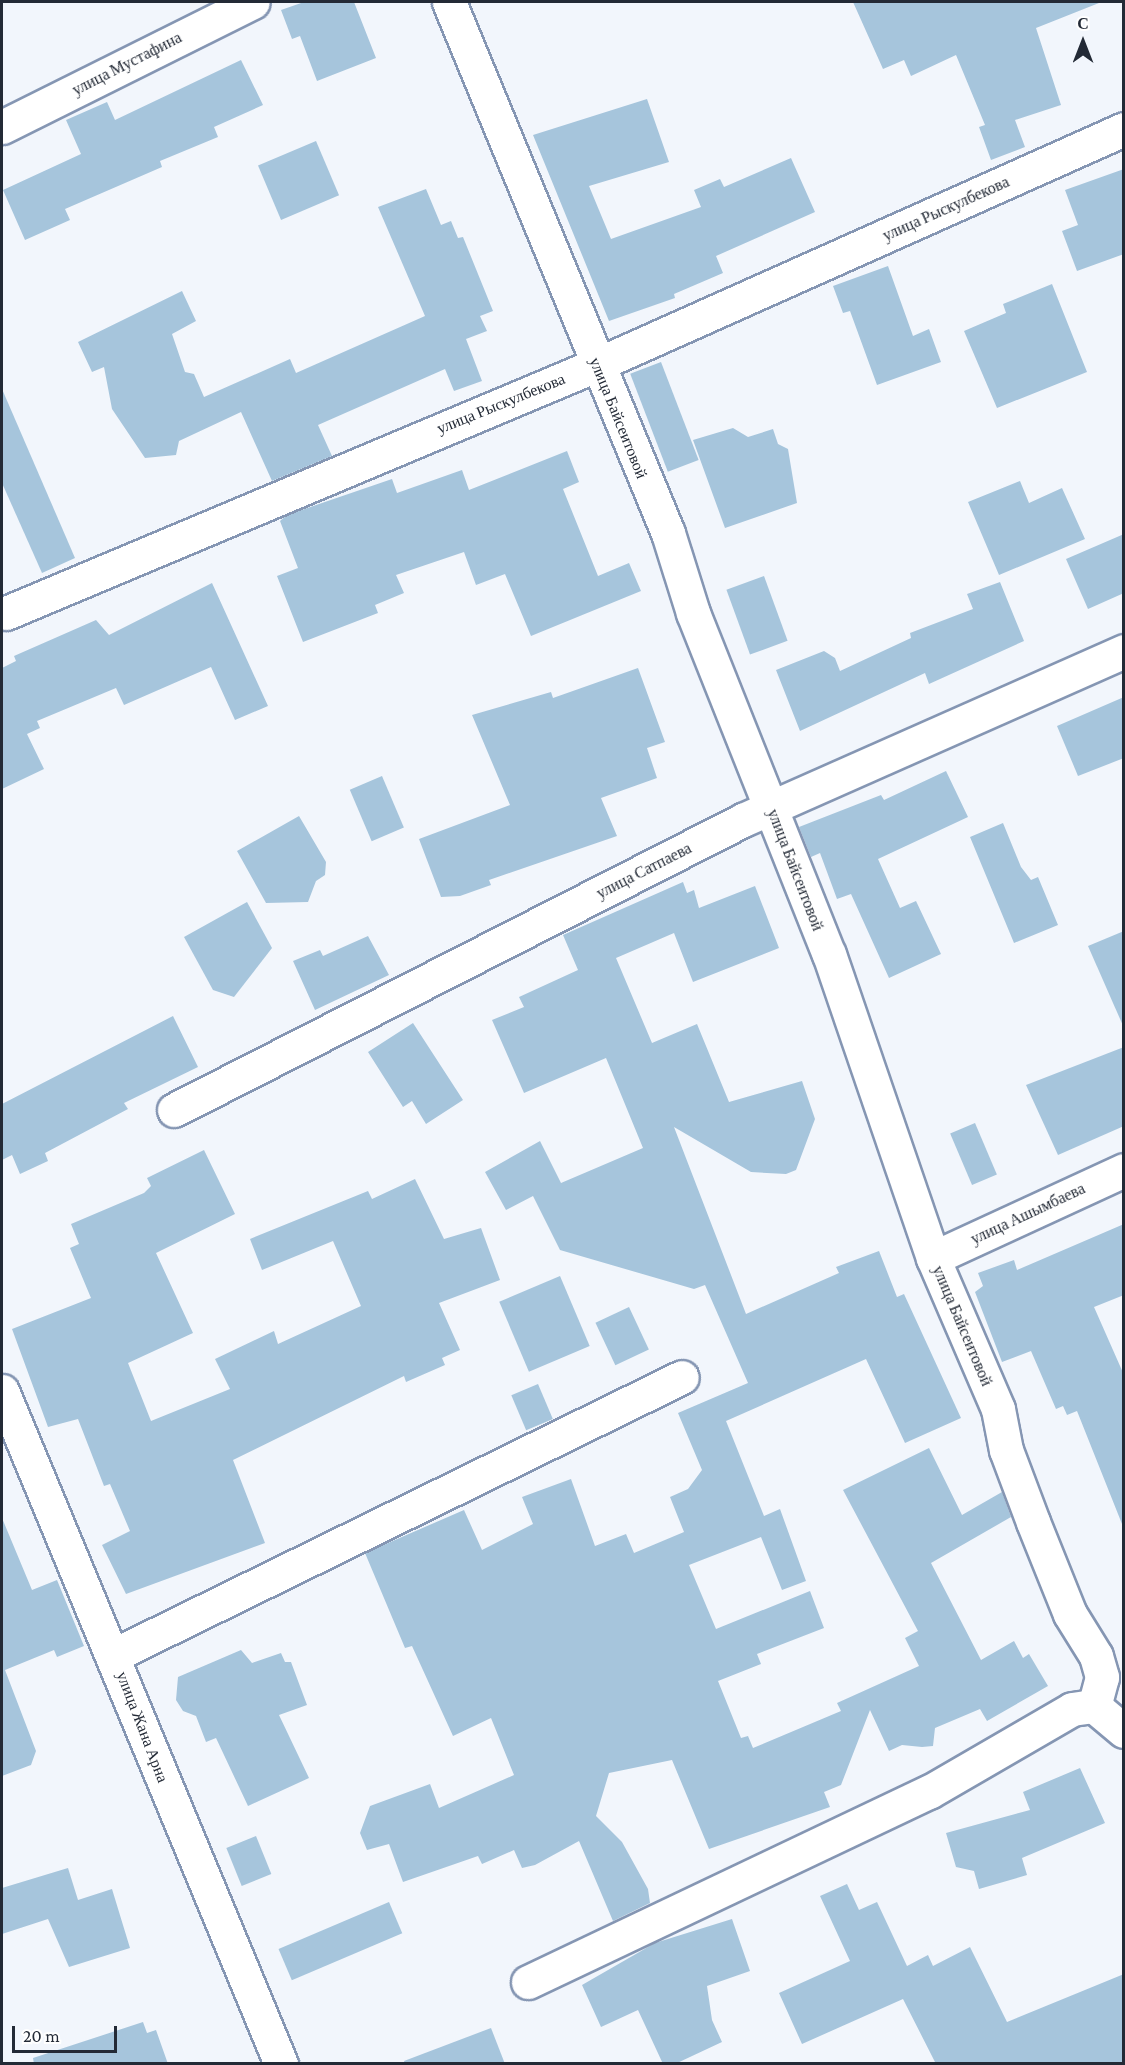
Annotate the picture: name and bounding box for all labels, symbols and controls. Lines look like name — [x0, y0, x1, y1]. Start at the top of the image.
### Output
north arrow — [1053, 12, 1113, 72]
text: С — [1077, 15, 1089, 32]
street label: улица Мустафина — [69, 28, 185, 100]
street label: улица Рыскулбекова — [880, 172, 1012, 246]
street label: улица Байсеитовой — [585, 355, 651, 481]
street label: улица Рыскулбекова — [434, 370, 568, 438]
street label: улица Байсеитовой — [763, 806, 827, 934]
street label: улица Сатпаева — [593, 839, 695, 903]
street label: улица Ашымбаева — [968, 1179, 1088, 1249]
street label: улица Байсеитовой — [928, 1263, 996, 1389]
street label: улица Жана Арна — [112, 1669, 172, 1785]
scale bar — [15, 2014, 120, 2052]
text: 20 m — [23, 2026, 60, 2046]

